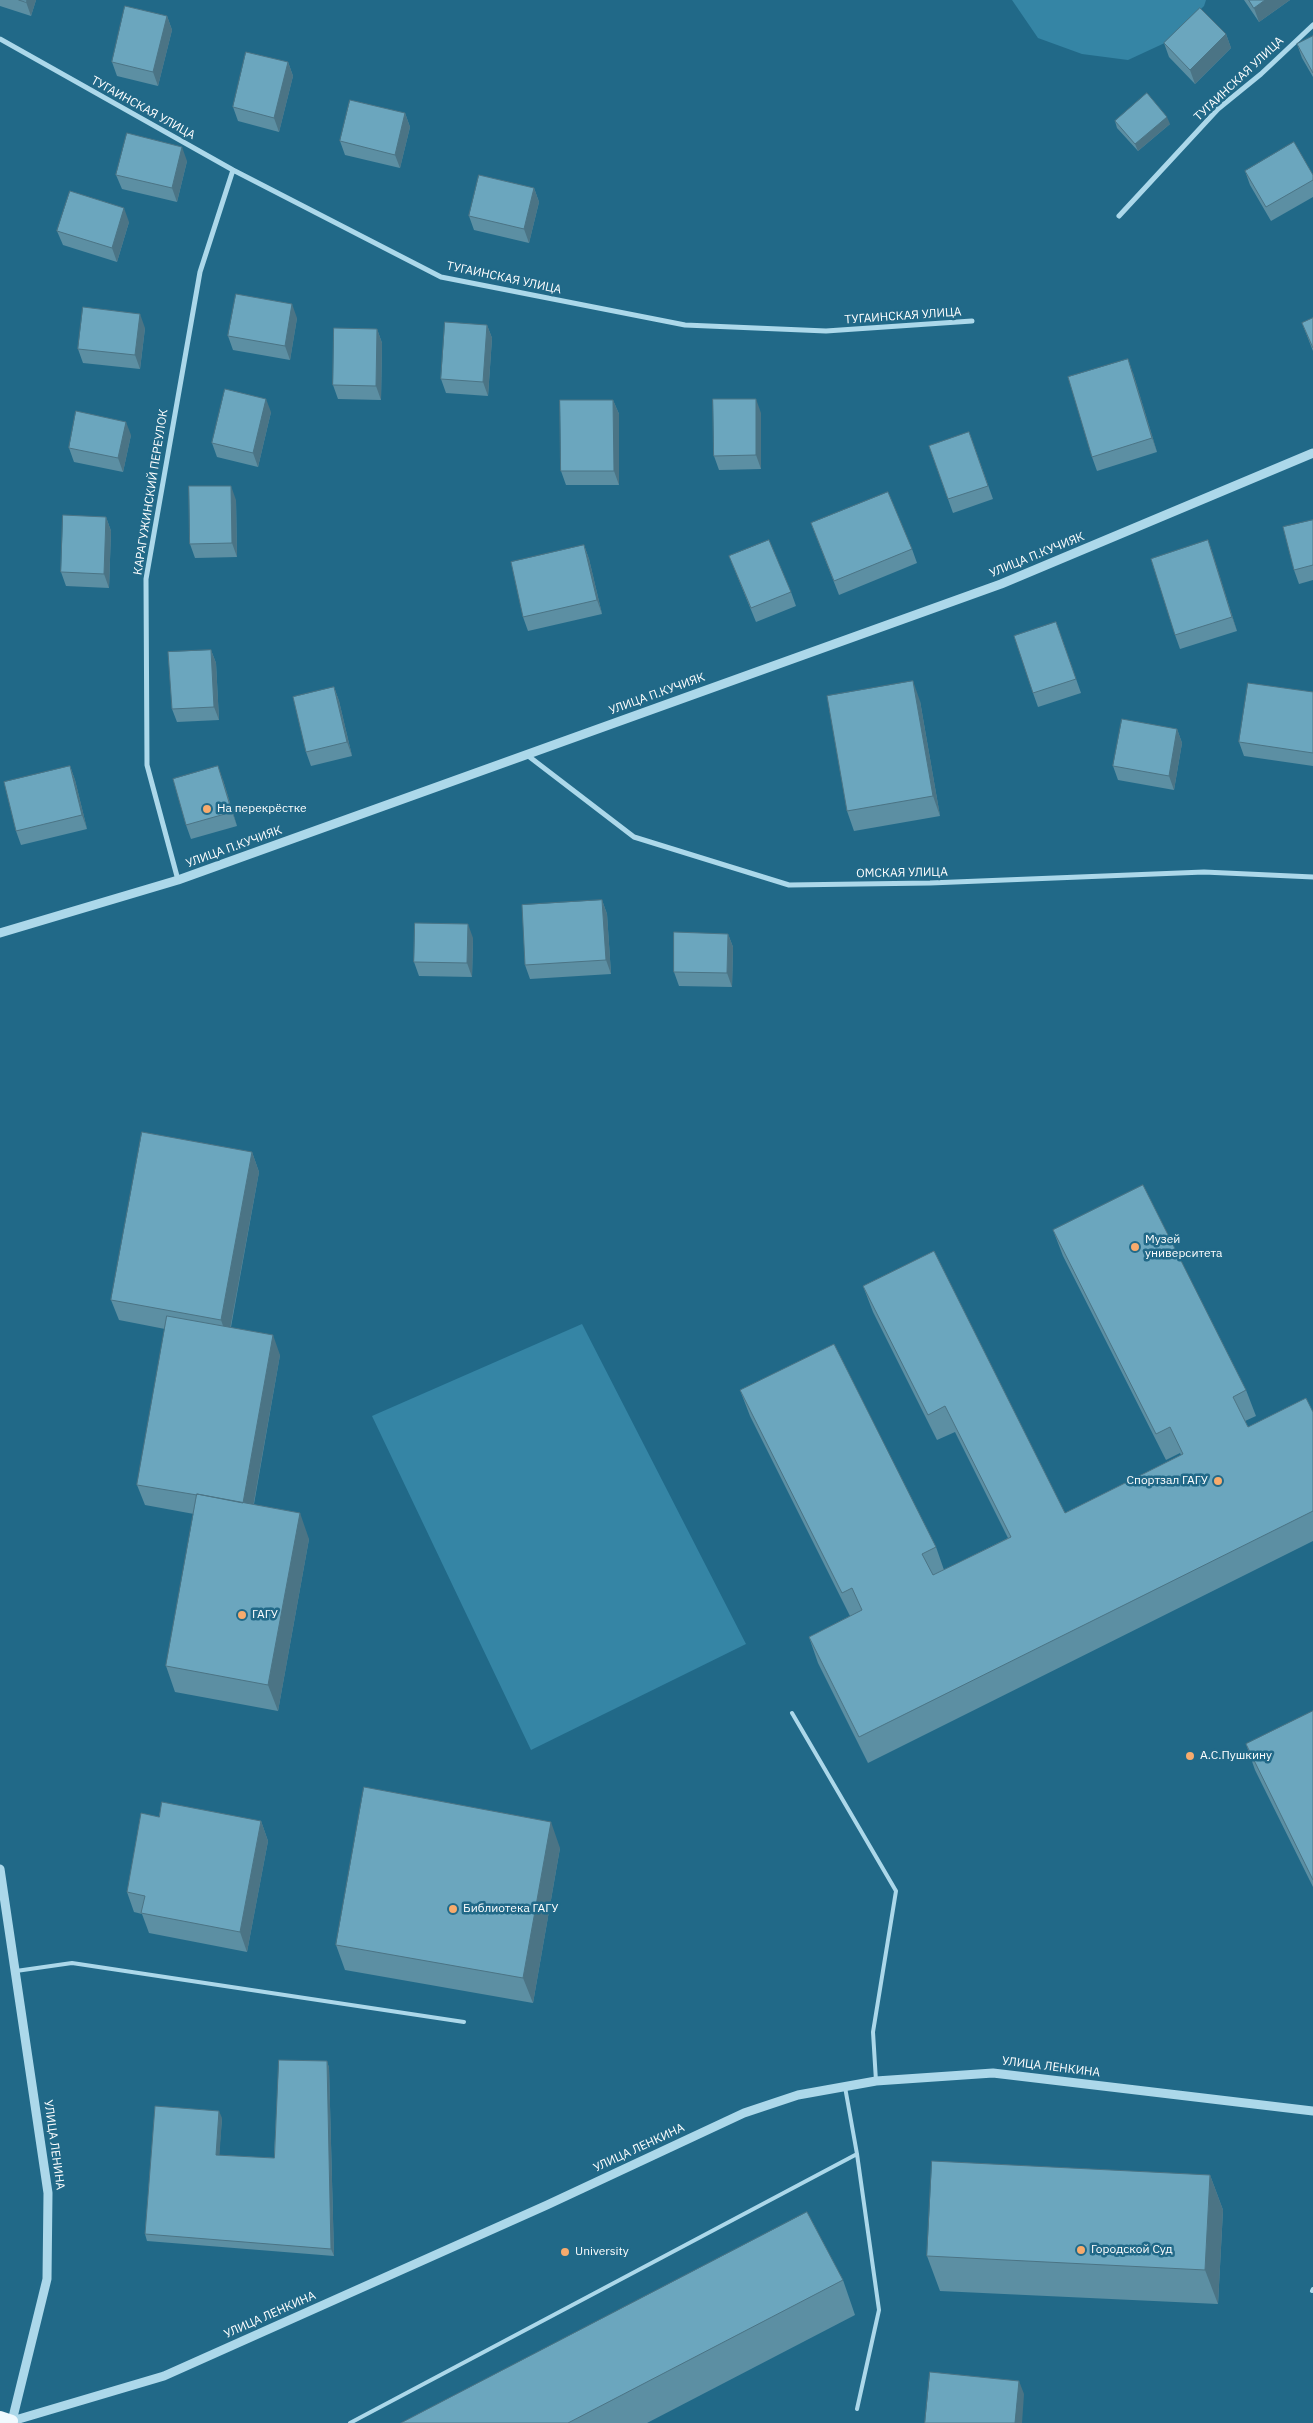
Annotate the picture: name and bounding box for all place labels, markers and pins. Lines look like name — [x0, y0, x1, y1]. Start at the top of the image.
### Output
place label: На перекрёстке — [217, 802, 307, 816]
marker: На перекрёстке — [201, 803, 213, 815]
place label: Музей университета — [1145, 1233, 1222, 1261]
marker: Музей университета — [1129, 1241, 1141, 1253]
place label: Спортзал ГАГУ — [1127, 1474, 1208, 1488]
marker: Спортзал ГАГУ — [1212, 1475, 1224, 1487]
place label: ГАГУ — [252, 1608, 278, 1622]
marker: ГАГУ — [236, 1609, 248, 1621]
place label: А.С.Пушкину — [1200, 1749, 1272, 1763]
marker: А.С.Пушкину — [1184, 1750, 1196, 1762]
place label: Библиотека ГАГУ — [463, 1902, 559, 1916]
marker: Библиотека ГАГУ — [447, 1903, 459, 1915]
place label: Городской Суд — [1091, 2243, 1173, 2257]
marker: Городской Суд — [1075, 2244, 1087, 2256]
place label: University — [575, 2245, 629, 2259]
marker: University — [559, 2246, 571, 2258]

